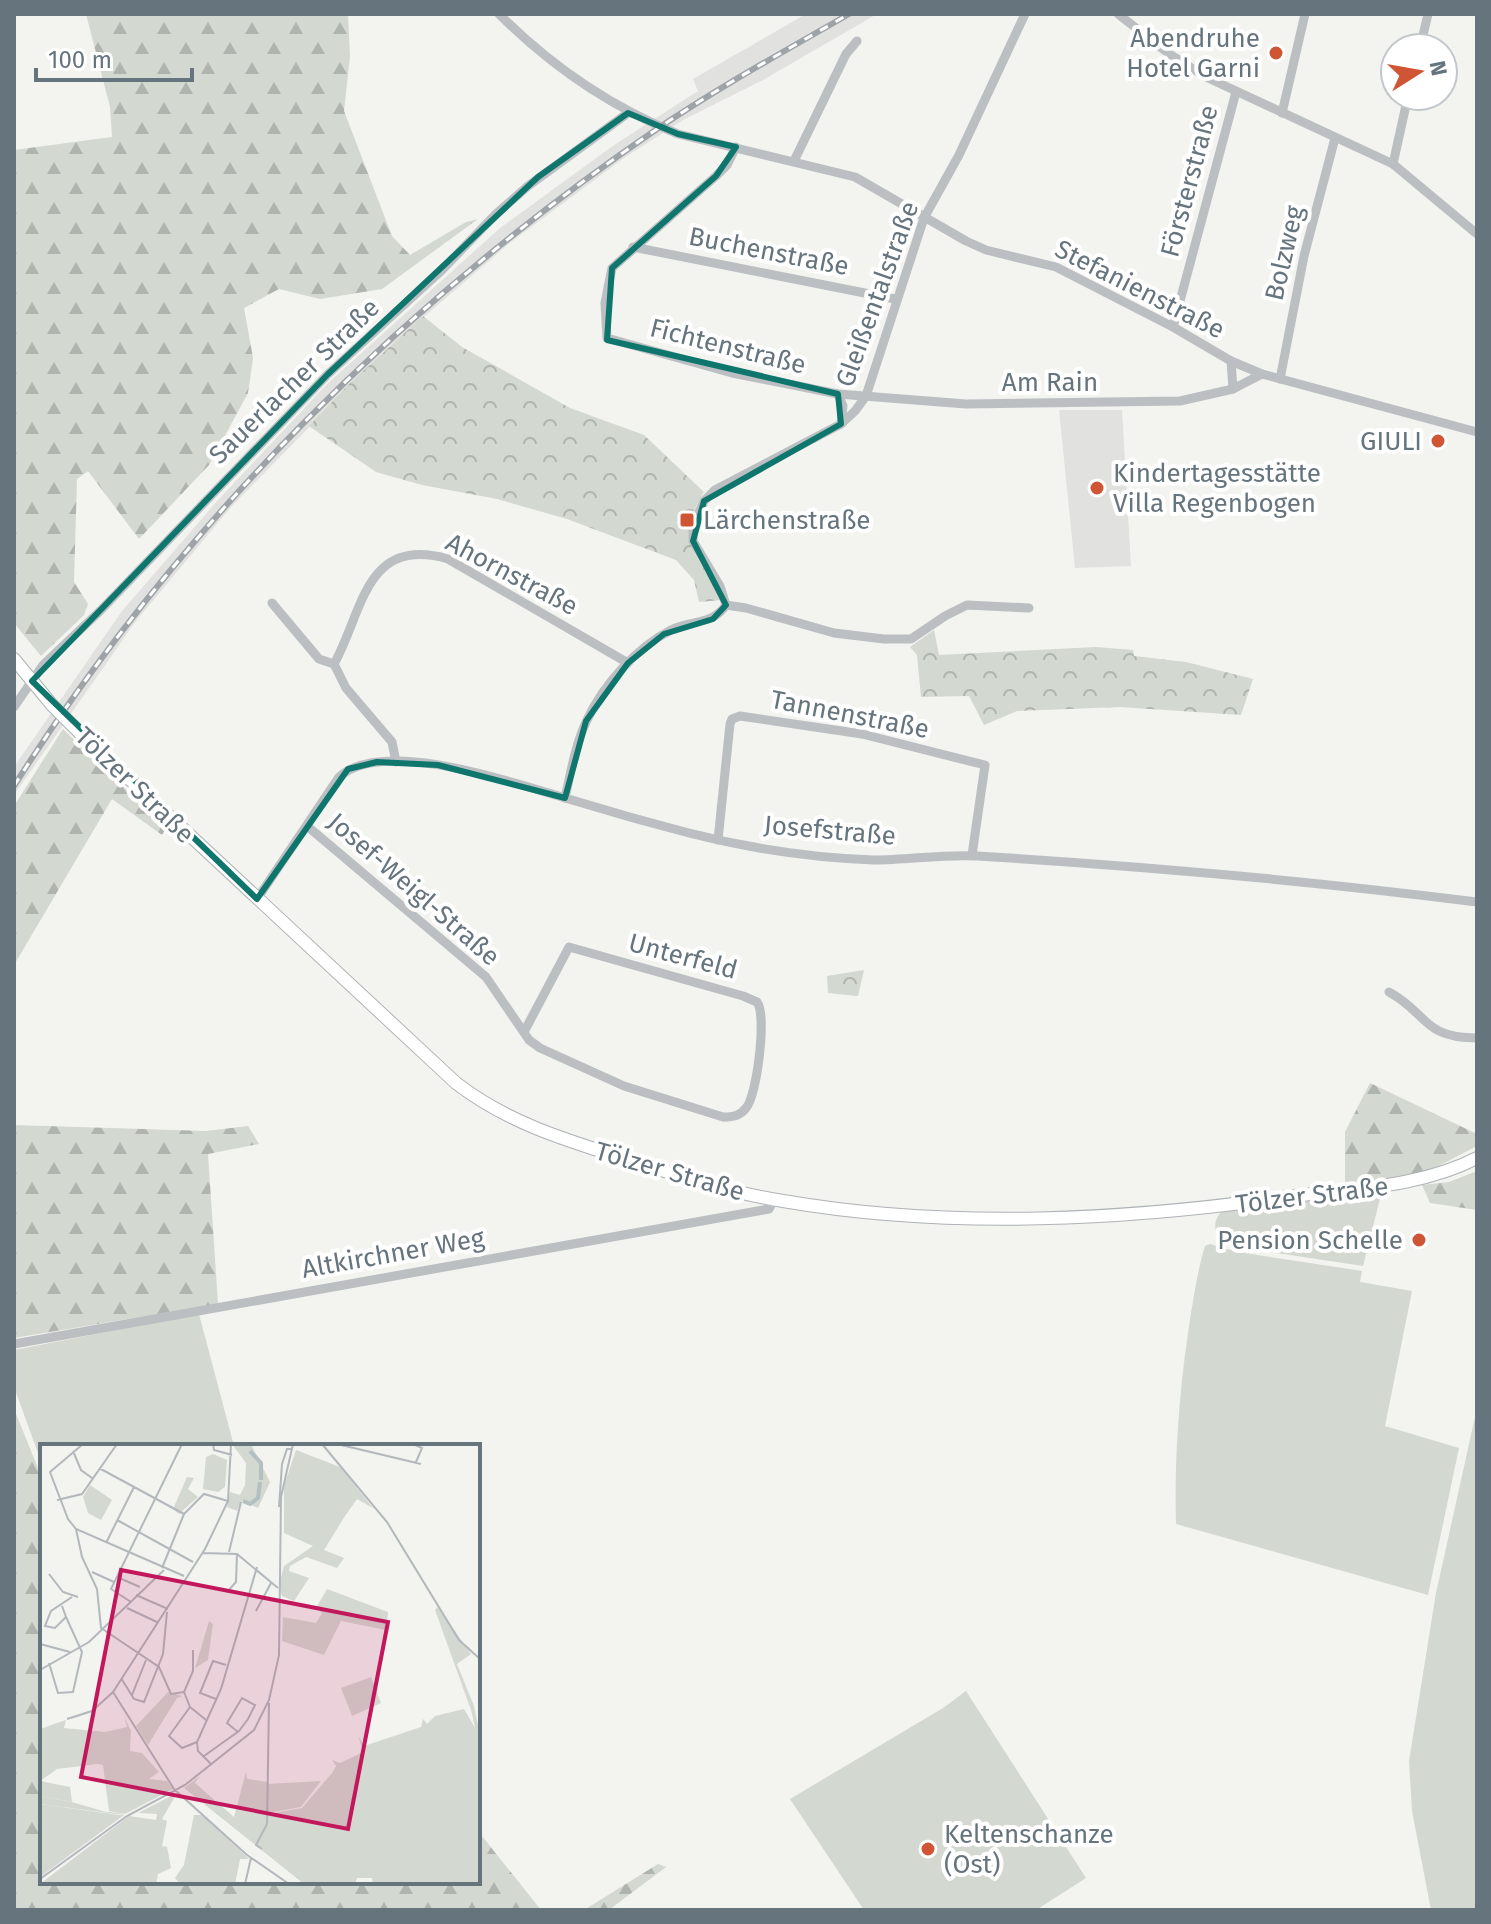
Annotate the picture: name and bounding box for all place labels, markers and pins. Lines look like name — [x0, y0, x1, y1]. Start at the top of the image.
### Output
place label: Abendruhe Hotel Garni — [1126, 23, 1260, 84]
marker: Abendruhe Hotel Garni — [1267, 44, 1285, 62]
place label: GIULI — [1360, 426, 1422, 457]
marker: GIULI — [1429, 432, 1447, 450]
place label: Kindertagesstätte Villa Regenbogen — [1113, 458, 1321, 519]
marker: Kindertagesstätte Villa Regenbogen — [1088, 479, 1106, 497]
place label: Lärchenstraße — [703, 505, 871, 536]
marker: Lärchenstraße — [678, 511, 696, 529]
place label: Pension Schelle — [1217, 1225, 1403, 1256]
marker: Pension Schelle — [1410, 1231, 1428, 1249]
place label: Keltenschanze (Ost) — [944, 1819, 1114, 1880]
marker: Keltenschanze (Ost) — [919, 1840, 937, 1858]

